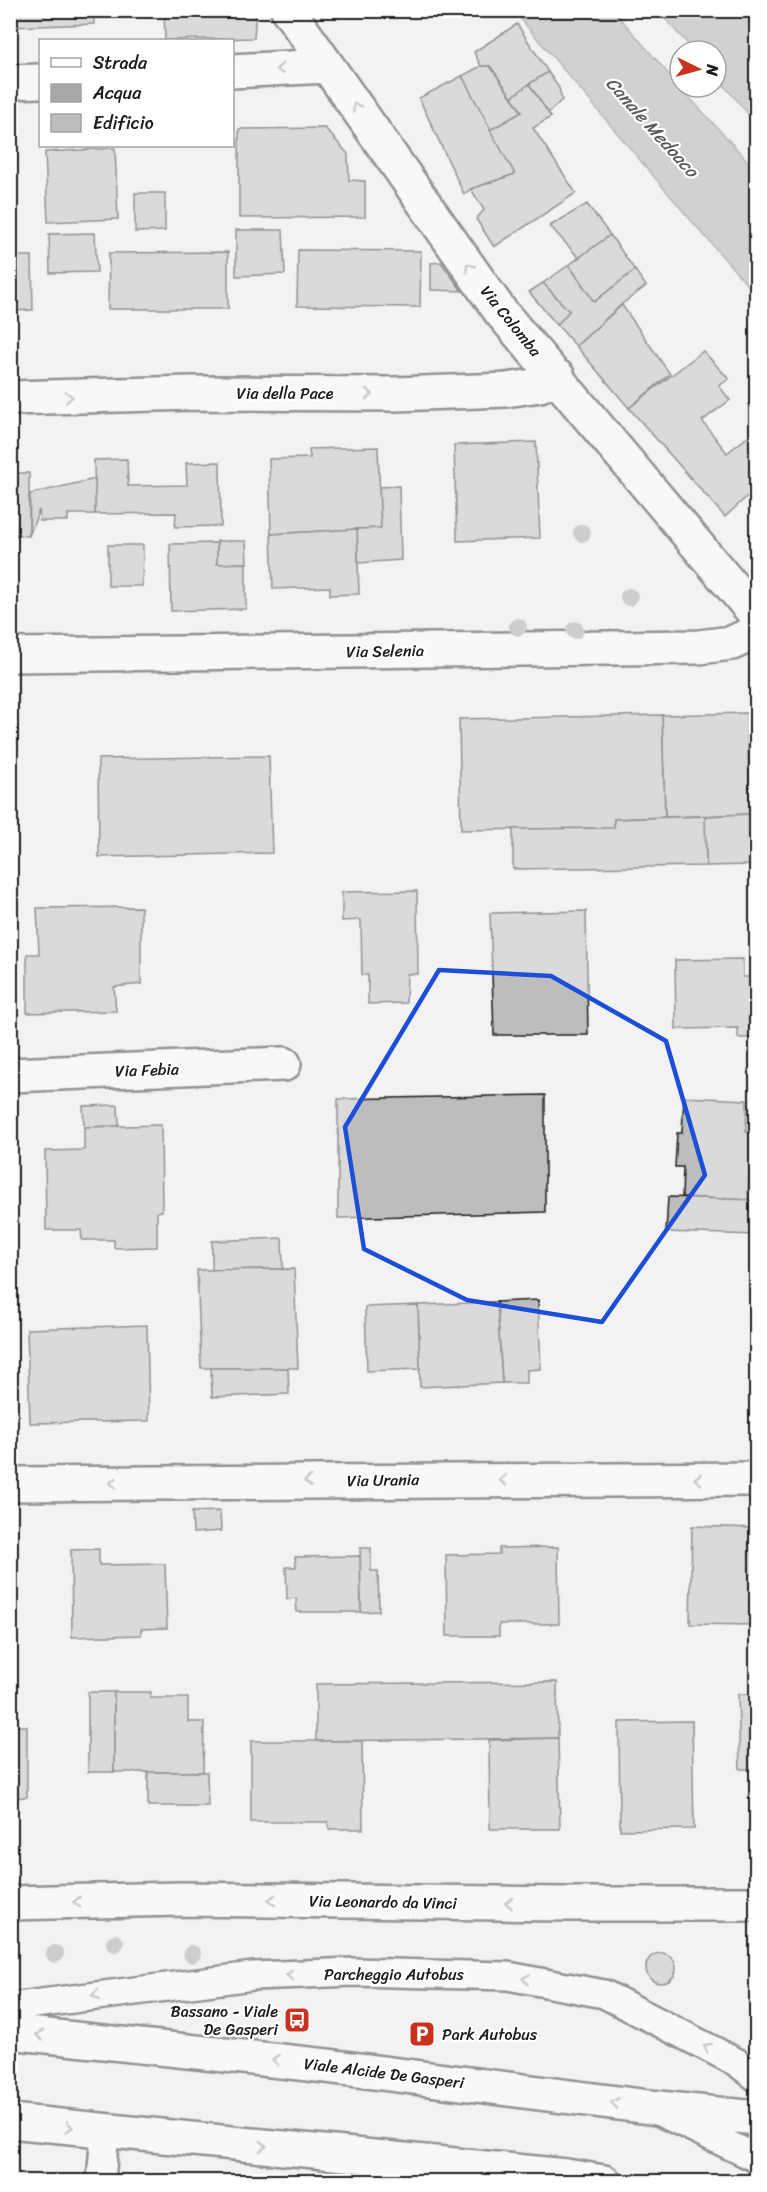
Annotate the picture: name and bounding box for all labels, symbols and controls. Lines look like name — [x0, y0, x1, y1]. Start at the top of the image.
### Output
legend — [39, 39, 234, 147]
north arrow — [668, 39, 728, 99]
text: Strada — [93, 47, 148, 79]
one-way arrow — [275, 62, 284, 75]
text: N — [697, 62, 727, 78]
water label: Canale Medoaco — [598, 69, 708, 186]
text: Acqua — [92, 77, 142, 109]
one-way arrow — [352, 103, 363, 114]
text: Edificio — [93, 107, 154, 139]
one-way arrow — [465, 262, 476, 273]
street label: Via Colomba — [473, 279, 550, 364]
street label: Via della Pace — [236, 379, 334, 408]
one-way arrow — [364, 388, 373, 400]
one-way arrow — [64, 390, 73, 403]
street label: Via Selenia — [346, 636, 424, 666]
street label: Via Febia — [115, 1054, 180, 1086]
street label: Via Urania — [347, 1465, 420, 1495]
one-way arrow — [694, 1473, 703, 1485]
one-way arrow — [499, 1474, 508, 1486]
one-way arrow — [304, 1475, 313, 1487]
one-way arrow — [109, 1477, 118, 1489]
street label: Via Leonardo da Vinci — [309, 1886, 458, 1918]
one-way arrow — [267, 1894, 276, 1906]
one-way arrow — [72, 1895, 81, 1908]
one-way arrow — [504, 1897, 513, 1910]
street label: Parcheggio Autobus — [324, 1960, 465, 1989]
one-way arrow — [285, 1968, 294, 1981]
one-way arrow — [521, 1973, 531, 1986]
one-way arrow — [91, 1989, 100, 2001]
place label: Bassano - Viale De Gasperi — [171, 1997, 279, 2044]
bus stop icon: Bassano - Viale De Gasperi — [282, 2005, 312, 2035]
parking icon: Park Autobus — [407, 2019, 437, 2049]
place label: Park Autobus — [442, 2020, 538, 2049]
one-way arrow — [35, 2029, 44, 2042]
one-way arrow — [703, 2043, 713, 2054]
street label: Viale Alcide De Gasperi — [302, 2049, 466, 2097]
one-way arrow — [271, 2054, 280, 2067]
one-way arrow — [610, 2097, 619, 2110]
one-way arrow — [64, 2121, 73, 2133]
one-way arrow — [258, 2139, 267, 2152]

